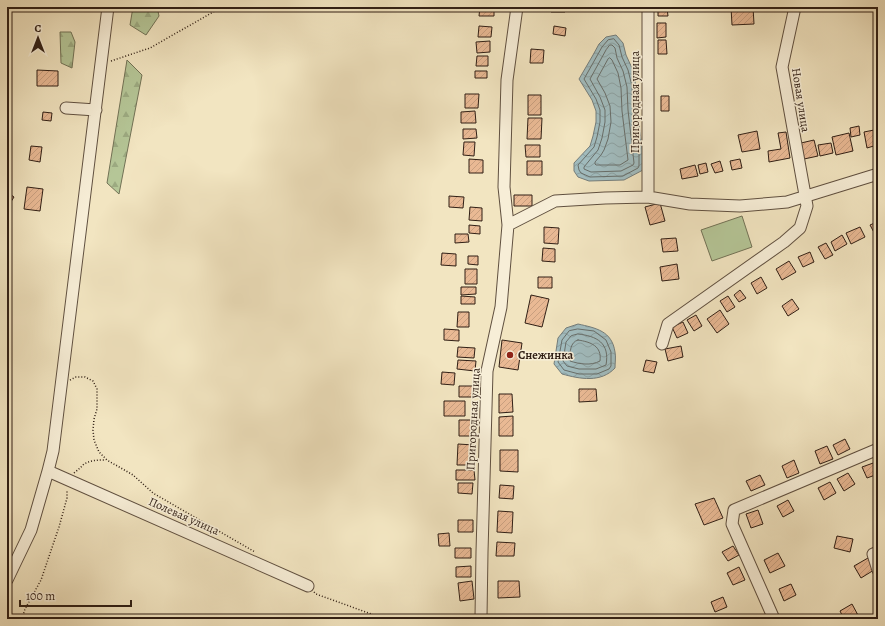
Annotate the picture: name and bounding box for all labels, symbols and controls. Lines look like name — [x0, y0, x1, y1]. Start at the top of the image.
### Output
north arrow — [18, 18, 58, 58]
text: С — [35, 21, 42, 36]
street label: Пригородная улица — [627, 50, 643, 153]
street label: Новая улица — [788, 67, 814, 134]
place label: Снежинка — [518, 347, 574, 363]
marker: Снежинка — [505, 350, 515, 360]
street label: Пригородная улица — [462, 367, 484, 471]
street label: Полевая улица — [146, 493, 222, 539]
scale bar — [20, 582, 131, 608]
text: 100 m — [26, 588, 55, 604]

